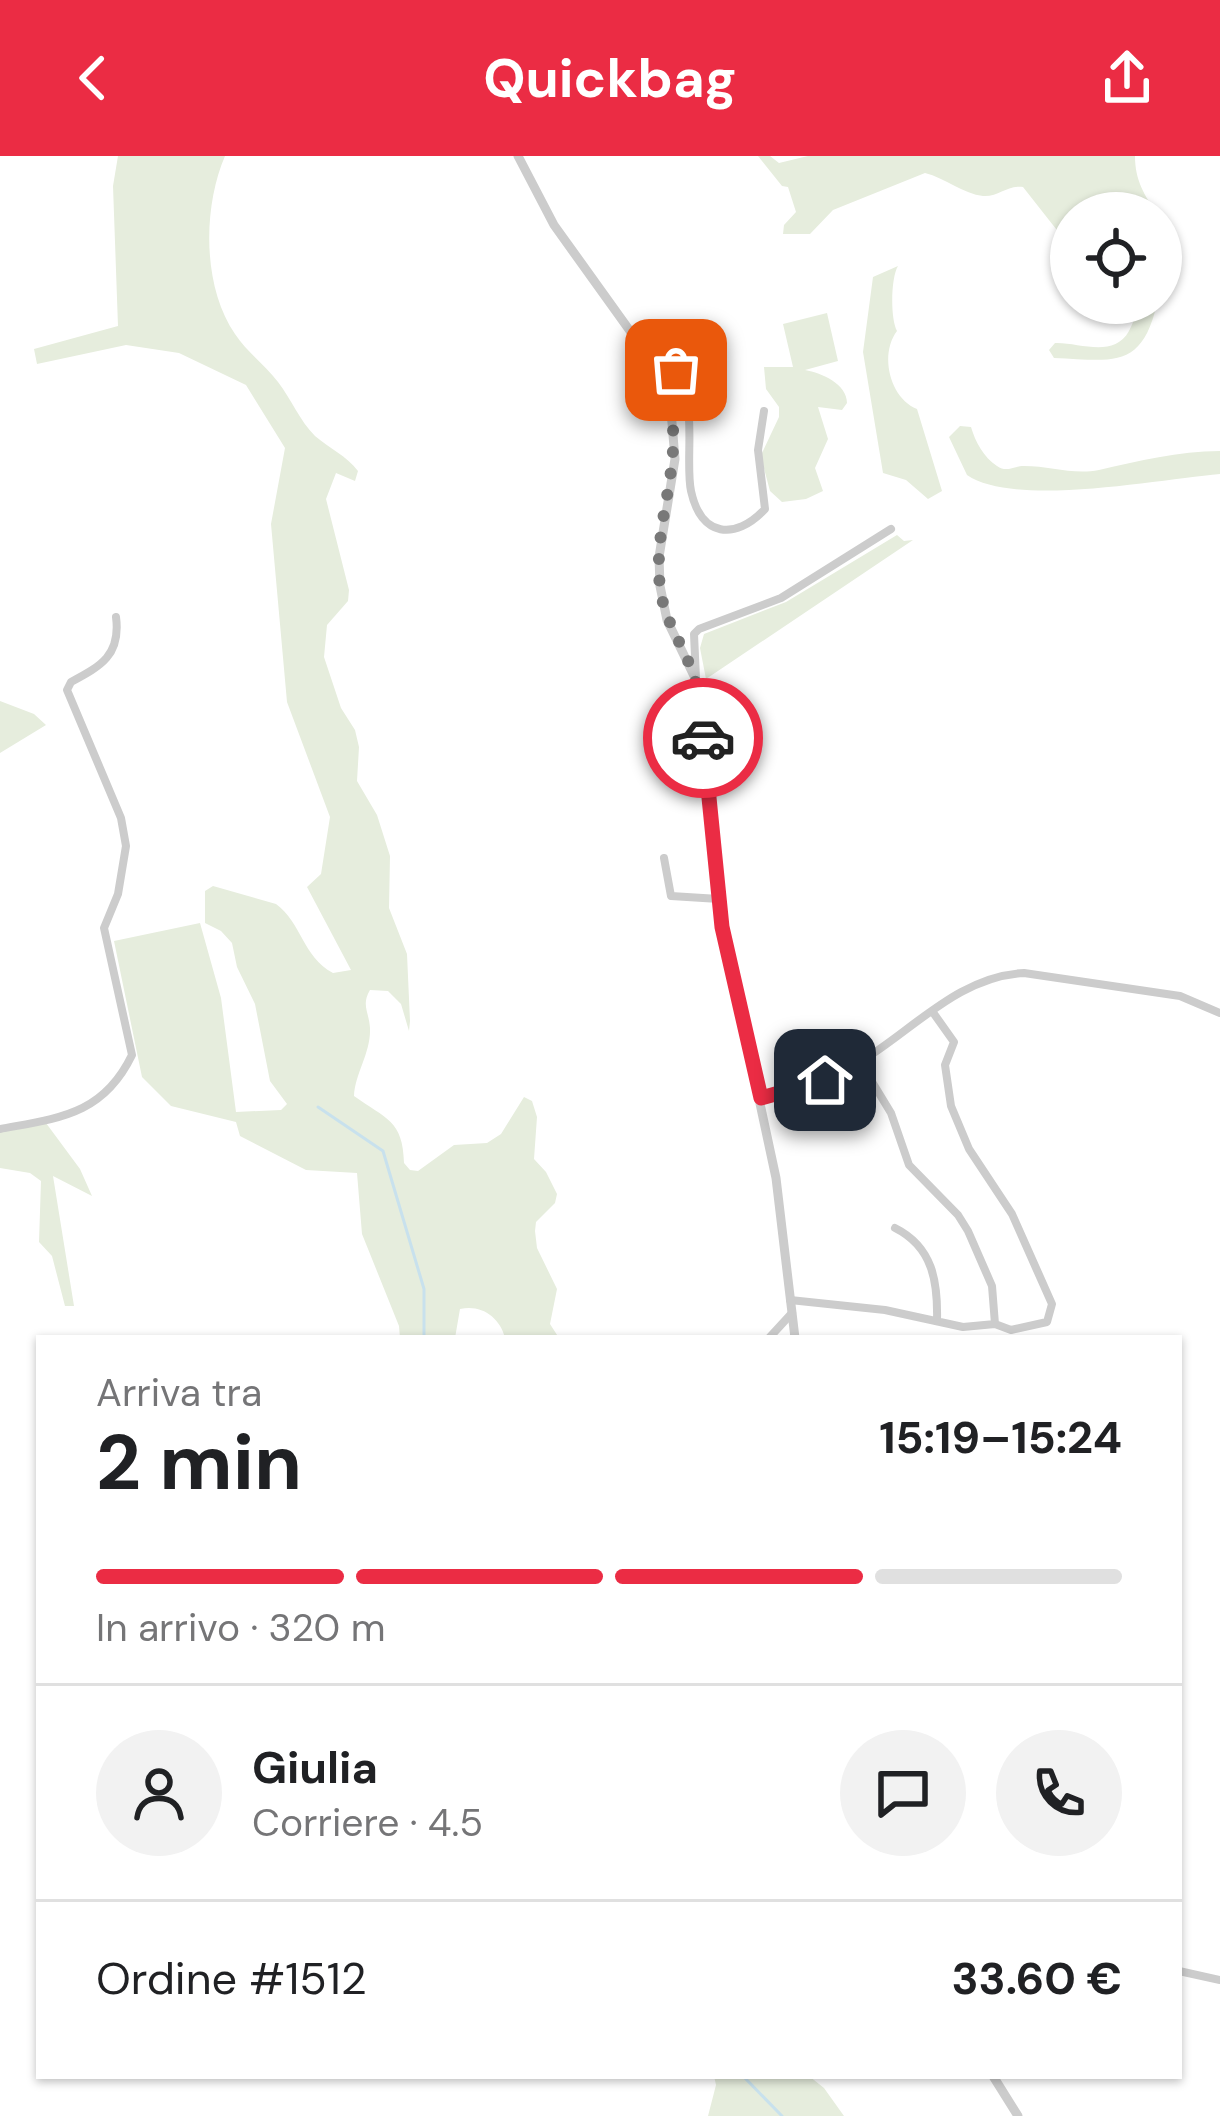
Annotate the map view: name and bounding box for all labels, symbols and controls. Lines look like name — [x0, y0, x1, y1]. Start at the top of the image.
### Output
text: Quickbag — [483, 43, 737, 114]
icon: back — [60, 45, 126, 111]
icon: share — [1094, 45, 1160, 111]
map controls — [1050, 192, 1182, 324]
button: locate — [1050, 192, 1182, 324]
pin — [625, 319, 727, 421]
icon: bag — [643, 337, 709, 403]
courier — [643, 678, 763, 798]
icon: car — [670, 705, 736, 771]
pin — [774, 1029, 876, 1131]
icon: home — [792, 1047, 858, 1113]
text: Arriva tra — [96, 1367, 262, 1418]
text: 15:19–15:24 — [879, 1408, 1122, 1467]
text: 2 min — [96, 1412, 302, 1513]
text: In arrivo · 320 m — [96, 1602, 385, 1653]
button: person — [96, 1730, 222, 1856]
button: chat — [840, 1730, 966, 1856]
button: phone — [996, 1730, 1122, 1856]
text: Giulia — [252, 1738, 378, 1797]
text: Corriere · 4.5 — [252, 1797, 483, 1848]
text: Ordine #1512 — [96, 1949, 367, 2008]
text: 33.60 € — [951, 1949, 1122, 2008]

